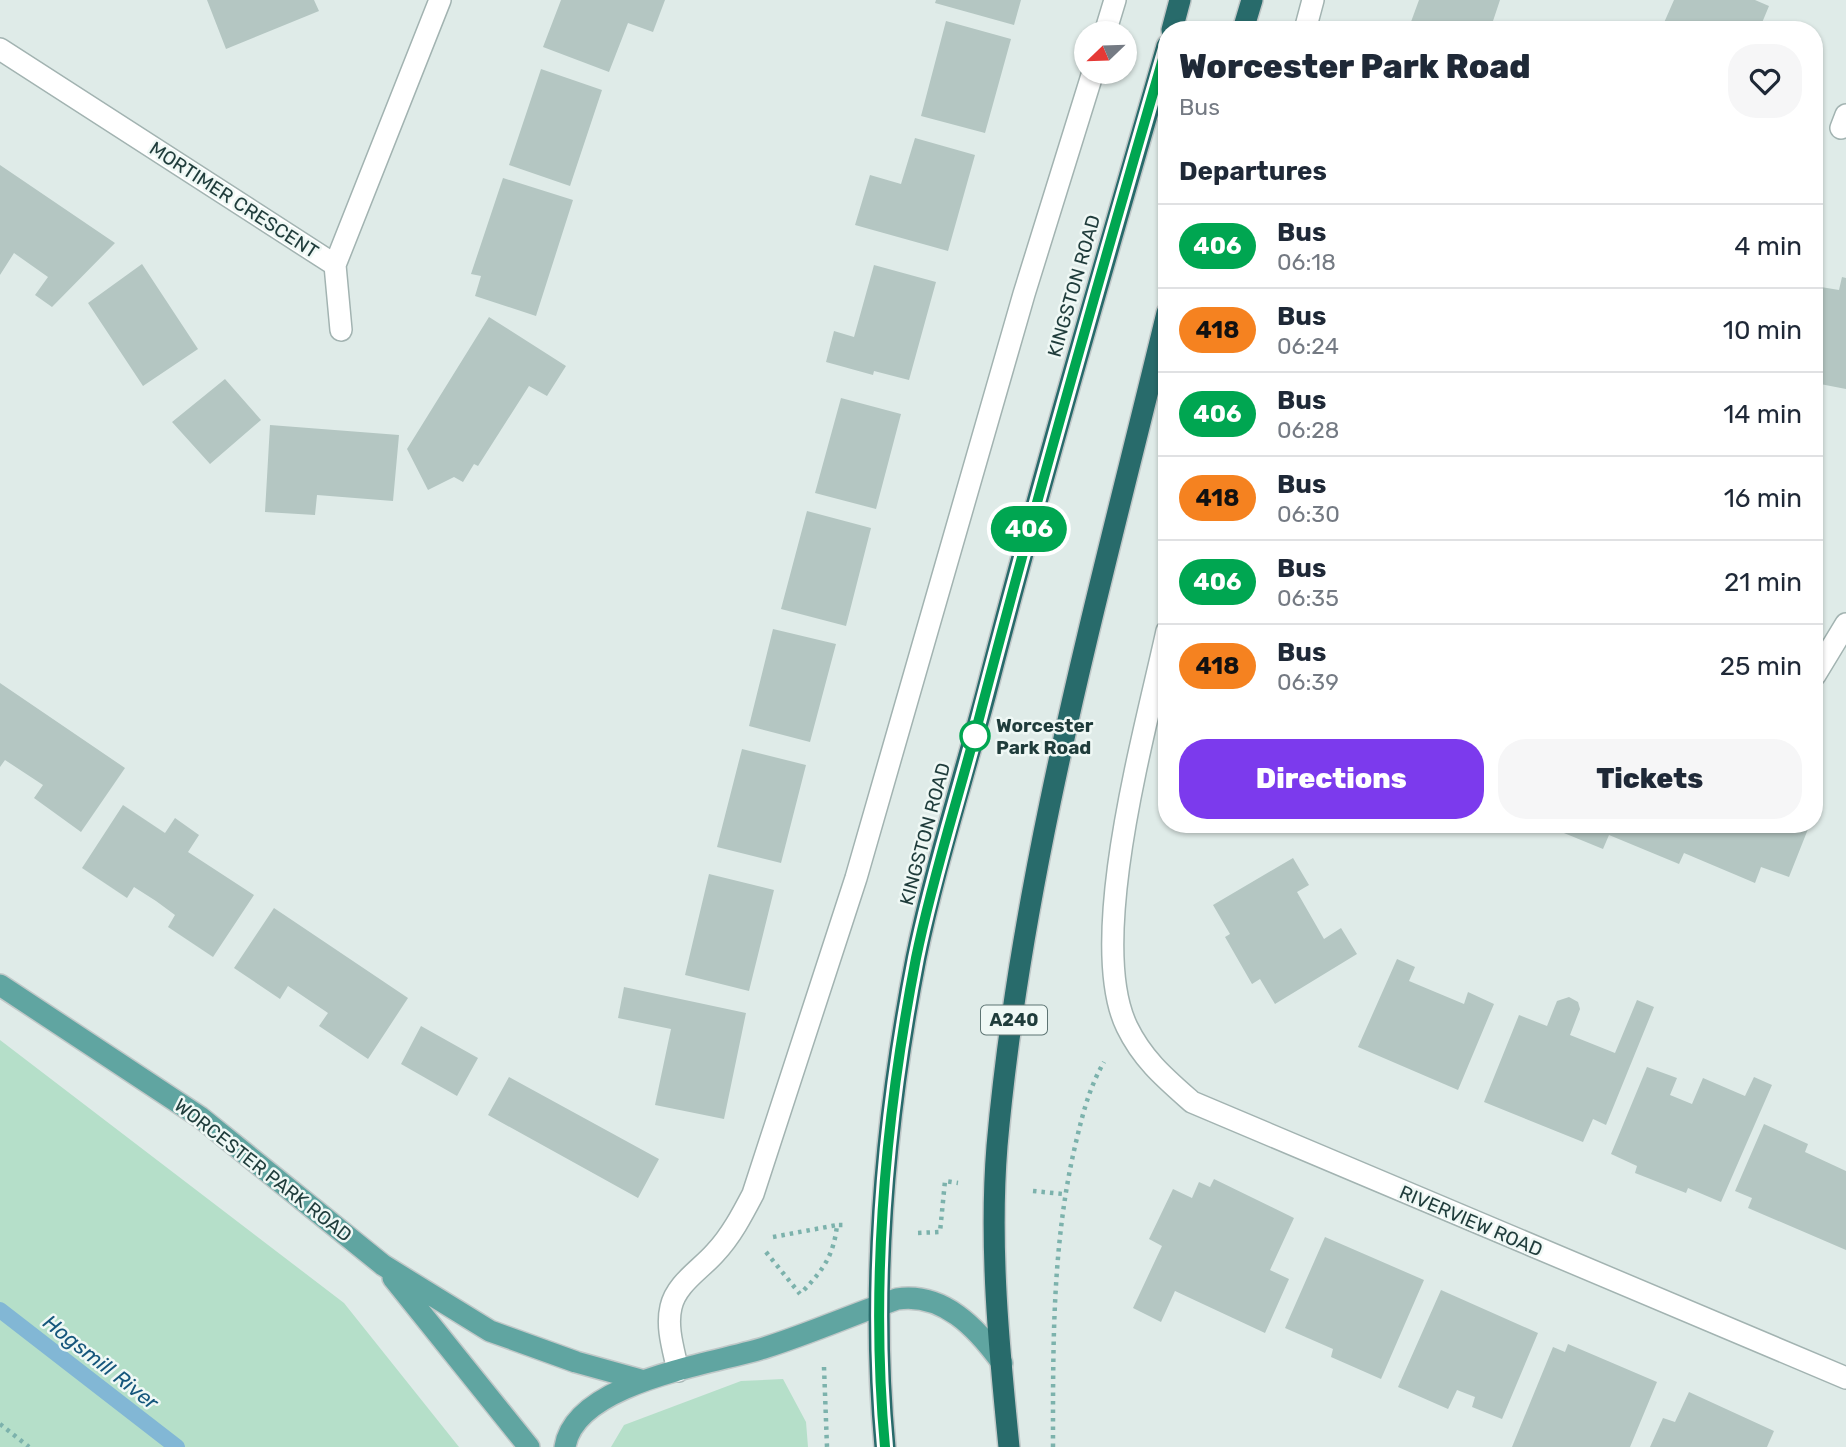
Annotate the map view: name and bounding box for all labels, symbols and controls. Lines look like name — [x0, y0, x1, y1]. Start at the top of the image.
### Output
north arrow — [1074, 21, 1138, 84]
map controls — [1074, 21, 1137, 84]
button: heart — [1728, 44, 1802, 118]
text: Worcester Park Road — [1179, 47, 1531, 86]
text: Bus — [1179, 93, 1220, 121]
street label: MORTIMER CRESCENT — [145, 137, 323, 263]
text: Departures — [1179, 156, 1327, 187]
street label: KINGSTON ROAD — [1043, 212, 1105, 360]
text: Bus — [1277, 217, 1326, 248]
text: 4 min — [1734, 231, 1802, 262]
text: 406 — [1193, 232, 1242, 260]
text: 06:18 — [1277, 248, 1336, 276]
text: Bus — [1277, 301, 1326, 332]
text: 10 min — [1723, 315, 1802, 346]
text: 418 — [1196, 316, 1239, 344]
text: 06:24 — [1277, 332, 1339, 360]
text: Bus — [1277, 385, 1326, 416]
text: 14 min — [1723, 399, 1802, 430]
text: 406 — [1193, 400, 1242, 428]
text: 06:28 — [1277, 416, 1340, 444]
text: Bus — [1277, 469, 1326, 500]
text: 16 min — [1724, 483, 1802, 514]
text: 418 — [1196, 484, 1239, 512]
text: 06:30 — [1277, 500, 1340, 528]
line badge: 406 — [989, 506, 1069, 552]
text: 406 — [1005, 515, 1053, 543]
text: Bus — [1277, 553, 1326, 584]
text: 21 min — [1724, 567, 1802, 598]
text: 406 — [1193, 568, 1242, 596]
text: 06:35 — [1277, 584, 1339, 612]
text: Bus — [1277, 637, 1326, 668]
text: 25 min — [1720, 651, 1802, 682]
text: 418 — [1196, 652, 1239, 680]
text: 06:39 — [1277, 668, 1339, 696]
place label: Worcester Park Road — [996, 714, 1094, 759]
marker: Worcester Park Road — [960, 721, 990, 751]
button: Directions — [1179, 739, 1484, 819]
button: Tickets — [1498, 739, 1802, 819]
street label: KINGSTON ROAD — [895, 760, 955, 908]
road number: A240 — [981, 1006, 1047, 1035]
street label: WORCESTER PARK ROAD — [170, 1093, 356, 1247]
street label: RIVERVIEW ROAD — [1396, 1180, 1546, 1262]
water label: Hogsmill River — [38, 1309, 164, 1415]

